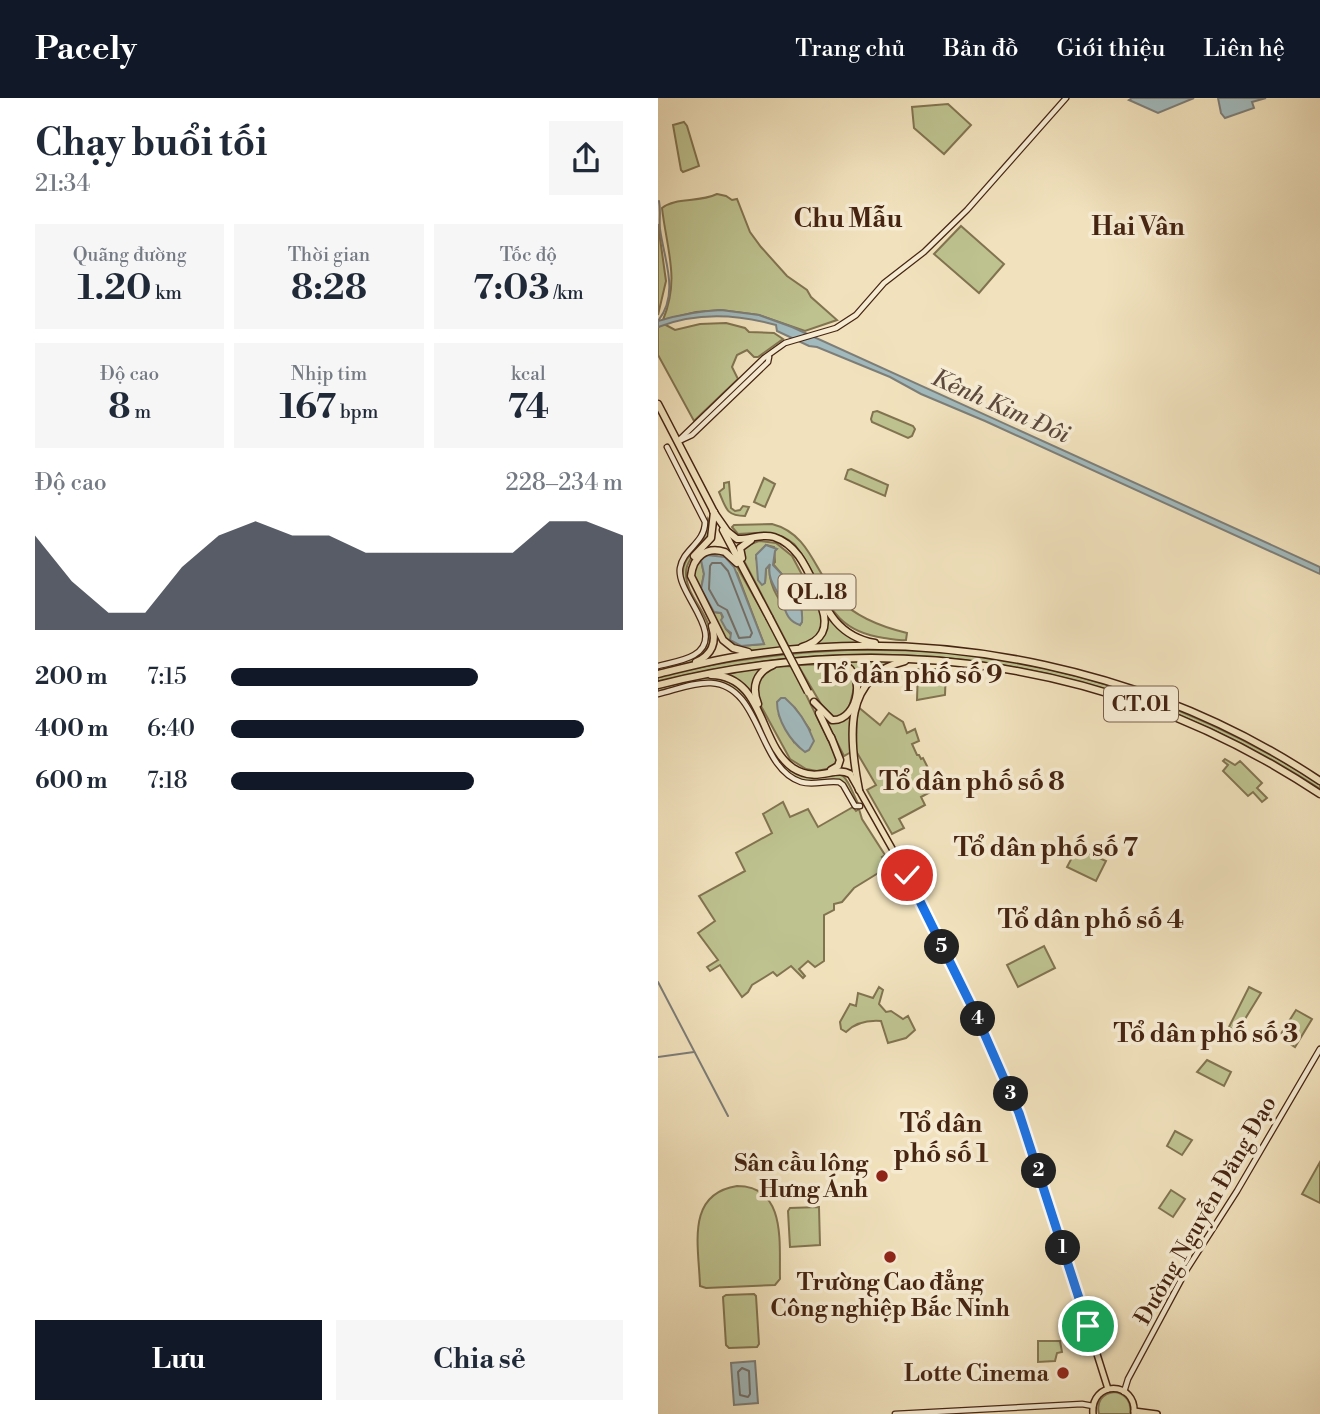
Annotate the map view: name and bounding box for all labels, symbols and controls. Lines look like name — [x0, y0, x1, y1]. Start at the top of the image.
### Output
text: Pacely — [35, 29, 137, 70]
text: Trang chủ — [795, 34, 905, 64]
text: Bản đồ — [943, 34, 1019, 64]
text: Giới thiệu — [1057, 34, 1165, 64]
text: Liên hệ — [1203, 34, 1285, 64]
text: Chạy buổi tối — [35, 120, 267, 167]
button: share — [549, 121, 623, 195]
text: 21:34 — [35, 170, 90, 198]
district label: Chu Mẫu — [794, 203, 902, 235]
district label: Hai Vân — [1091, 211, 1185, 243]
text: Quãng đường — [73, 243, 187, 267]
text: Thời gian — [288, 243, 370, 267]
text: Tốc độ — [500, 243, 557, 267]
text: 1.20 — [77, 267, 151, 310]
text: 8:28 — [291, 267, 367, 310]
text: 7:03 — [473, 267, 550, 310]
text: km — [151, 281, 182, 305]
text: /km — [550, 281, 584, 305]
text: Độ cao — [100, 362, 159, 386]
text: Nhịp tim — [291, 362, 367, 386]
text: kcal — [511, 362, 546, 386]
water label: Kênh Kim Đôi — [927, 363, 1075, 451]
text: 8 — [108, 386, 131, 429]
text: 167 — [280, 386, 336, 429]
text: 74 — [507, 386, 549, 429]
text: m — [131, 400, 151, 424]
text: bpm — [336, 400, 378, 424]
text: Độ cao — [35, 469, 107, 497]
text: 228–234 m — [506, 469, 623, 497]
road number: QL.18 — [778, 574, 856, 610]
district label: Tổ dân phố số 9 — [817, 659, 1003, 691]
text: 200 m — [35, 663, 107, 691]
text: 7:15 — [147, 663, 187, 691]
road number: CT.01 — [1104, 686, 1178, 722]
text: 400 m — [35, 715, 108, 743]
text: 6:40 — [147, 715, 195, 743]
district label: Tổ dân phố số 8 — [879, 766, 1065, 798]
text: 600 m — [35, 767, 108, 795]
text: 7:18 — [147, 767, 188, 795]
district label: Tổ dân phố số 7 — [954, 832, 1138, 864]
pin — [877, 845, 937, 905]
icon: check — [888, 856, 926, 894]
district label: Tổ dân phố số 4 — [998, 904, 1184, 936]
pin: 5 — [924, 930, 960, 964]
text: 5 — [936, 934, 947, 958]
pin: 4 — [960, 1002, 996, 1037]
text: 4 — [971, 1006, 984, 1030]
district label: Tổ dân phố số 3 — [1114, 1018, 1298, 1050]
pin: 3 — [994, 1076, 1028, 1112]
text: 3 — [1005, 1081, 1016, 1105]
street label: Đường Nguyễn Đăng Đạo — [1129, 1091, 1283, 1330]
district label: Tổ dân phố số 1 — [893, 1108, 989, 1170]
place label: Sân cầu lông Hưng Ánh — [734, 1150, 869, 1204]
pin: 2 — [1022, 1154, 1056, 1188]
text: 2 — [1033, 1158, 1044, 1182]
marker: Sân cầu lông Hưng Ánh — [874, 1168, 890, 1184]
pin: 1 — [1046, 1230, 1080, 1266]
text: 1 — [1058, 1235, 1067, 1259]
marker: Trường Cao đẳng Công nghiệp Bắc Ninh — [882, 1249, 898, 1265]
place label: Trường Cao đẳng Công nghiệp Bắc Ninh — [770, 1269, 1010, 1323]
pin — [1058, 1296, 1118, 1356]
icon: arrive — [1069, 1307, 1107, 1345]
button: Lưu — [35, 1320, 322, 1400]
button: Chia sẻ — [336, 1320, 623, 1400]
place label: Lotte Cinema — [904, 1360, 1050, 1388]
marker: Lotte Cinema — [1055, 1365, 1071, 1381]

